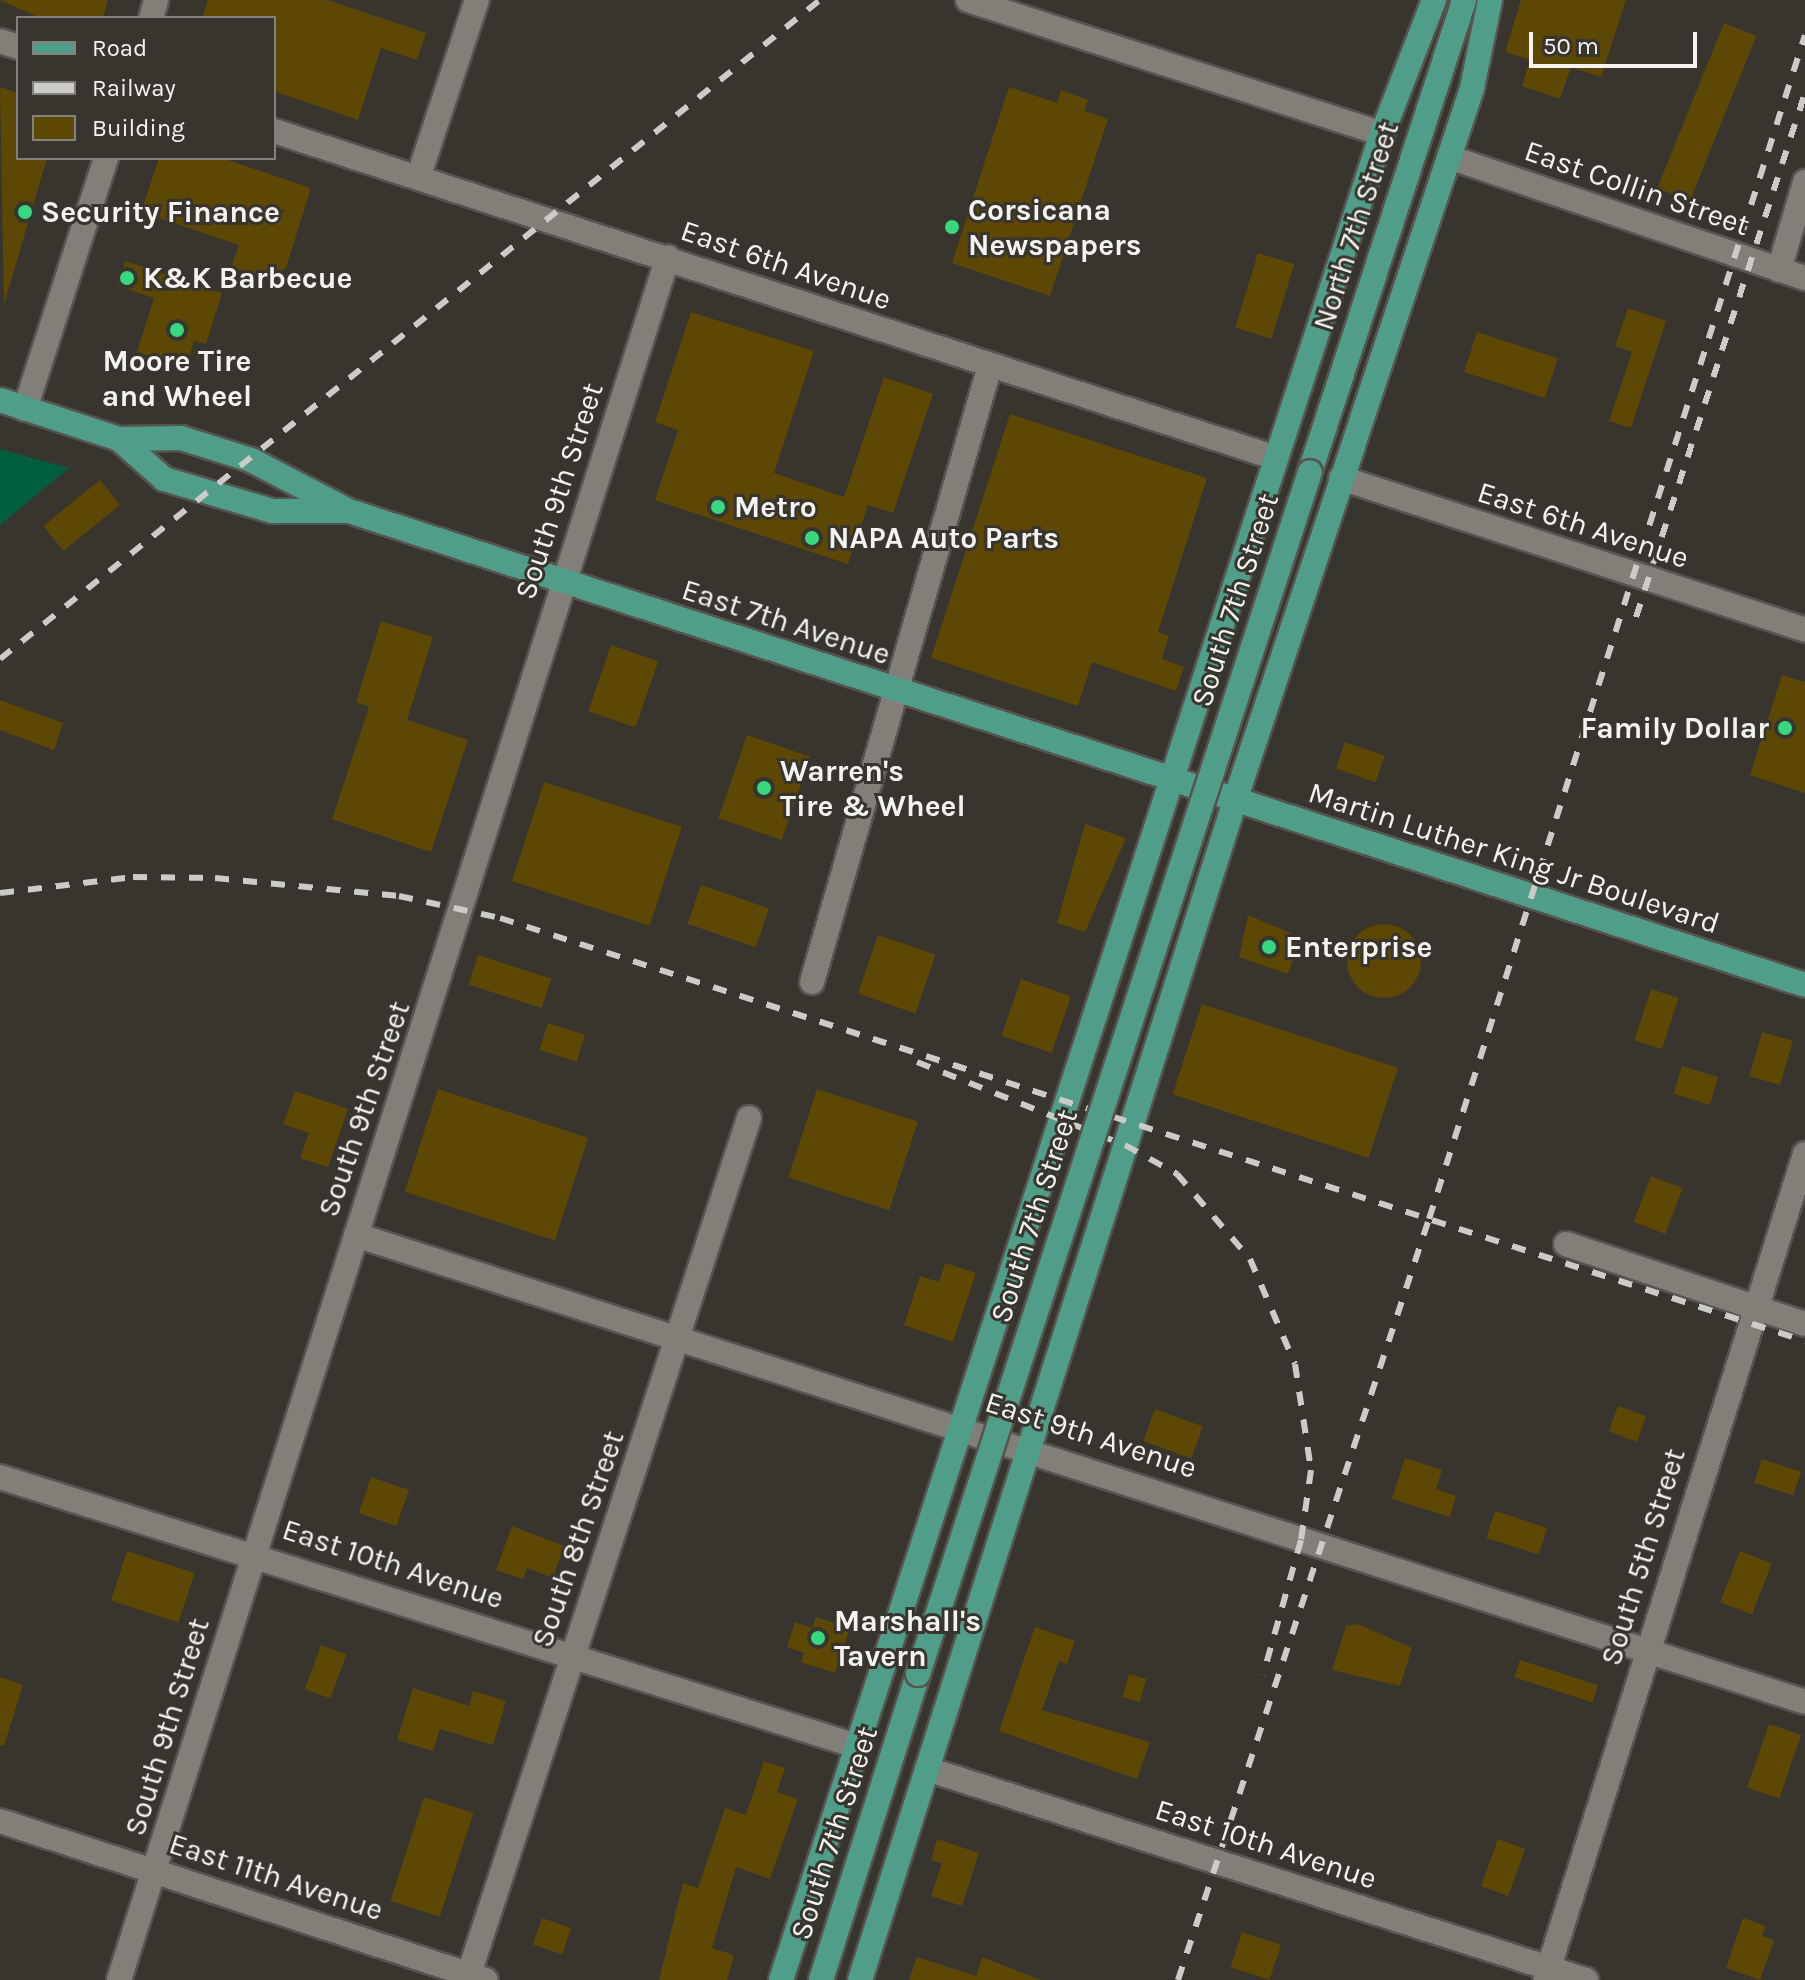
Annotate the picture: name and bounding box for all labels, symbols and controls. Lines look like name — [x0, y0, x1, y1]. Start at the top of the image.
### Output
legend — [16, 16, 276, 160]
scale bar — [1533, 16, 1701, 66]
text: 50 m — [1543, 32, 1599, 60]
text: Road — [92, 34, 147, 62]
text: Railway — [92, 74, 176, 102]
text: Building — [92, 114, 185, 142]
street label: North 7th Street — [1305, 117, 1407, 335]
street label: East Collin Street — [1520, 133, 1754, 243]
place label: Corsicana Newspapers — [968, 192, 1142, 262]
place label: Security Finance — [41, 194, 280, 230]
marker: Security Finance — [16, 203, 34, 221]
street label: East 6th Avenue — [676, 212, 896, 318]
marker: Corsicana Newspapers — [943, 218, 961, 236]
place label: K&K Barbecue — [143, 260, 352, 296]
marker: K&K Barbecue — [118, 269, 136, 287]
marker: Moore Tire and Wheel — [168, 321, 186, 339]
place label: Moore Tire and Wheel — [102, 343, 252, 414]
street label: South 9th Street — [507, 378, 611, 604]
street label: East 6th Avenue — [1473, 474, 1693, 576]
place label: Metro — [734, 489, 817, 525]
street label: South 7th Street — [1184, 489, 1286, 711]
marker: Metro — [709, 498, 727, 516]
place label: NAPA Auto Parts — [828, 520, 1059, 556]
marker: NAPA Auto Parts — [803, 529, 821, 547]
street label: East 7th Avenue — [677, 571, 895, 673]
place label: Family Dollar — [1580, 710, 1769, 746]
marker: Family Dollar — [1776, 719, 1794, 737]
place label: Warren's Tire & Wheel — [780, 753, 966, 824]
street label: Martin Luther King Jr Boulevard — [1304, 774, 1724, 942]
marker: Warren's Tire & Wheel — [755, 779, 773, 797]
place label: Enterprise — [1285, 929, 1432, 965]
marker: Enterprise — [1260, 938, 1278, 956]
street label: South 9th Street — [310, 997, 418, 1221]
street label: South 7th Street — [983, 1105, 1085, 1327]
street label: East 9th Avenue — [981, 1384, 1201, 1486]
street label: South 8th Street — [524, 1426, 632, 1652]
street label: South 5th Street — [1593, 1444, 1693, 1670]
street label: East 10th Avenue — [278, 1511, 508, 1617]
place label: Marshall's Tavern — [834, 1603, 981, 1674]
street label: South 9th Street — [117, 1614, 217, 1840]
marker: Marshall's Tavern — [809, 1629, 827, 1647]
street label: South 7th Street — [783, 1722, 885, 1944]
street label: East 10th Avenue — [1151, 1791, 1381, 1897]
street label: East 11th Avenue — [165, 1825, 387, 1929]

